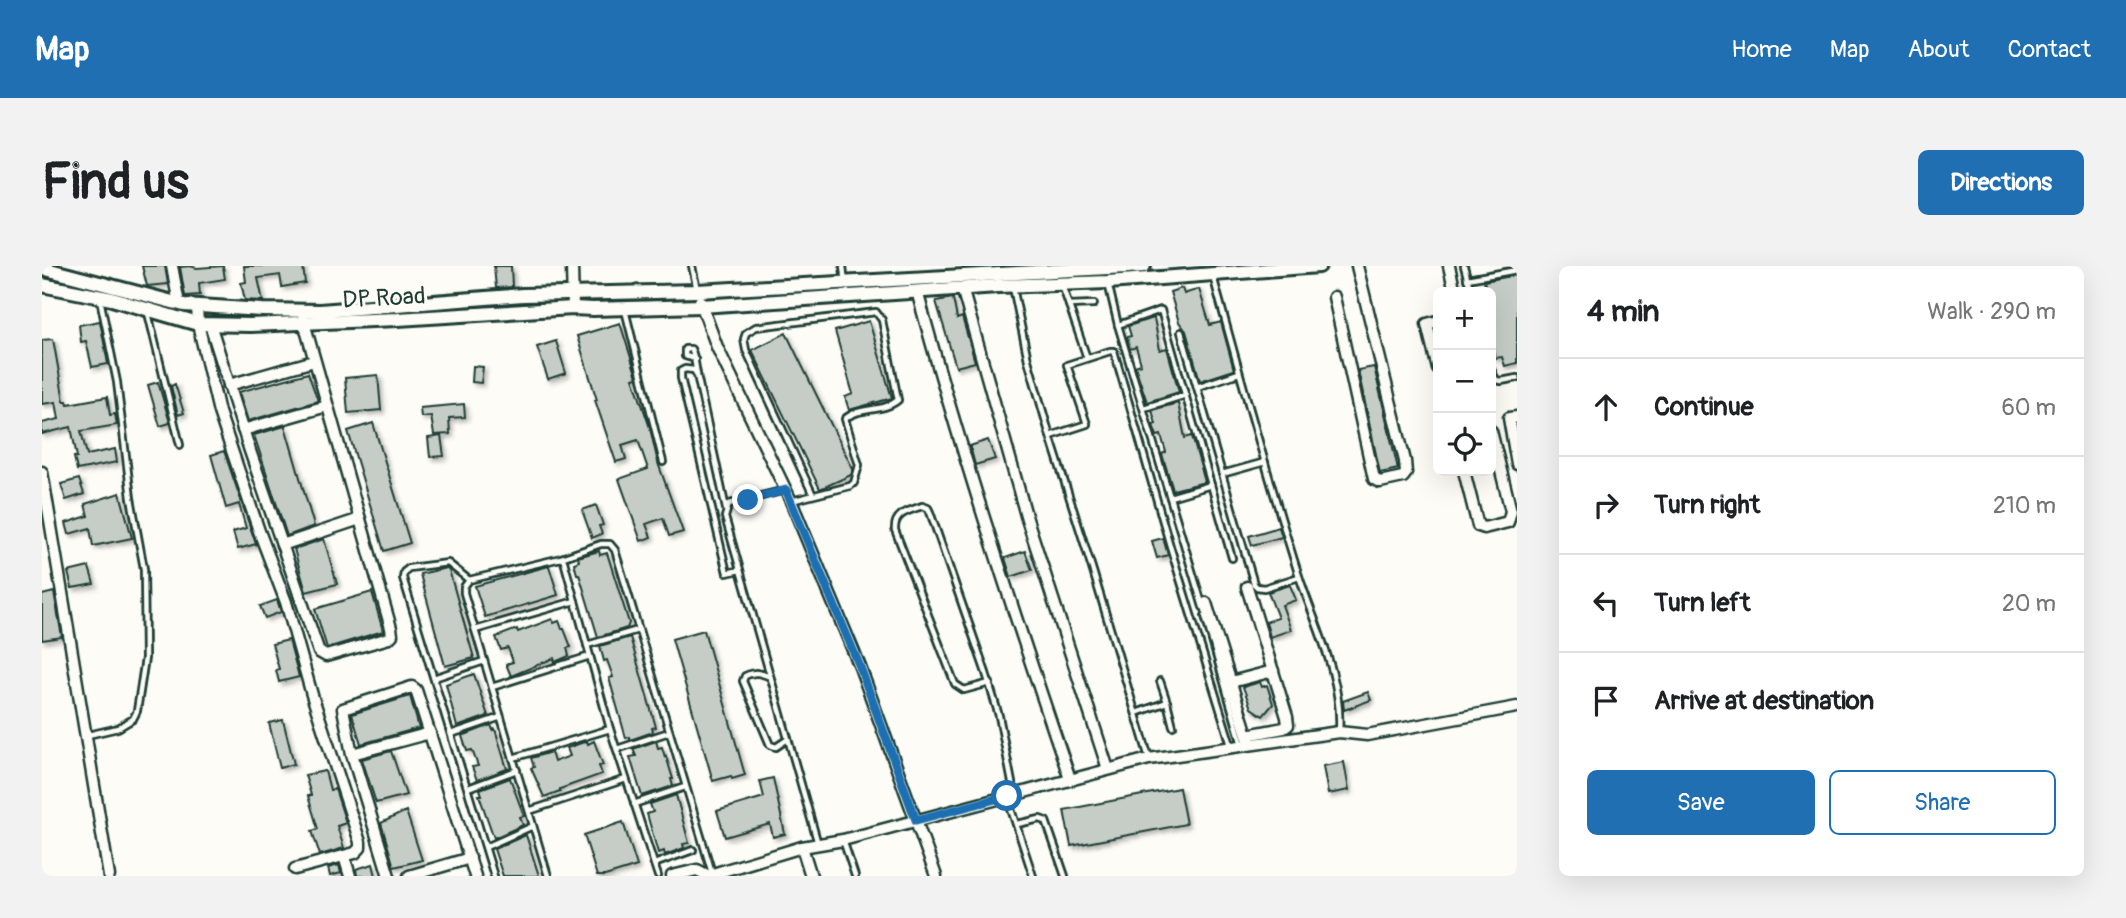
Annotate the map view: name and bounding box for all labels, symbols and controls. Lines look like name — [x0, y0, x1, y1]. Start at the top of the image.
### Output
text: Map — [35, 29, 90, 70]
text: Home — [1731, 35, 1792, 64]
text: Map — [1830, 35, 1870, 64]
text: About — [1908, 35, 1970, 64]
text: Contact — [2008, 35, 2091, 64]
button: Directions — [1918, 150, 2084, 215]
text: Find us — [42, 152, 189, 213]
street label: DP Road — [342, 281, 426, 315]
map controls — [1433, 287, 1496, 476]
button: + — [1433, 287, 1496, 350]
text: 4 min — [1587, 293, 1660, 330]
text: Walk · 290 m — [1927, 297, 2056, 326]
button: − — [1433, 350, 1496, 413]
icon: ahead — [1587, 388, 1625, 426]
text: Continue — [1654, 391, 1754, 423]
text: 60 m — [2001, 393, 2056, 422]
button: locate — [1433, 413, 1496, 476]
route end — [732, 484, 763, 515]
icon: right — [1587, 486, 1625, 524]
text: Turn right — [1654, 489, 1760, 521]
text: 210 m — [1993, 491, 2056, 520]
icon: left — [1587, 584, 1625, 622]
text: Turn left — [1654, 587, 1750, 619]
text: 20 m — [2002, 589, 2056, 618]
icon: arrive — [1587, 682, 1625, 720]
text: Arrive at destination — [1654, 685, 1874, 717]
button: Save — [1587, 770, 1815, 835]
button: Share — [1829, 770, 2056, 835]
route start — [991, 780, 1022, 811]

